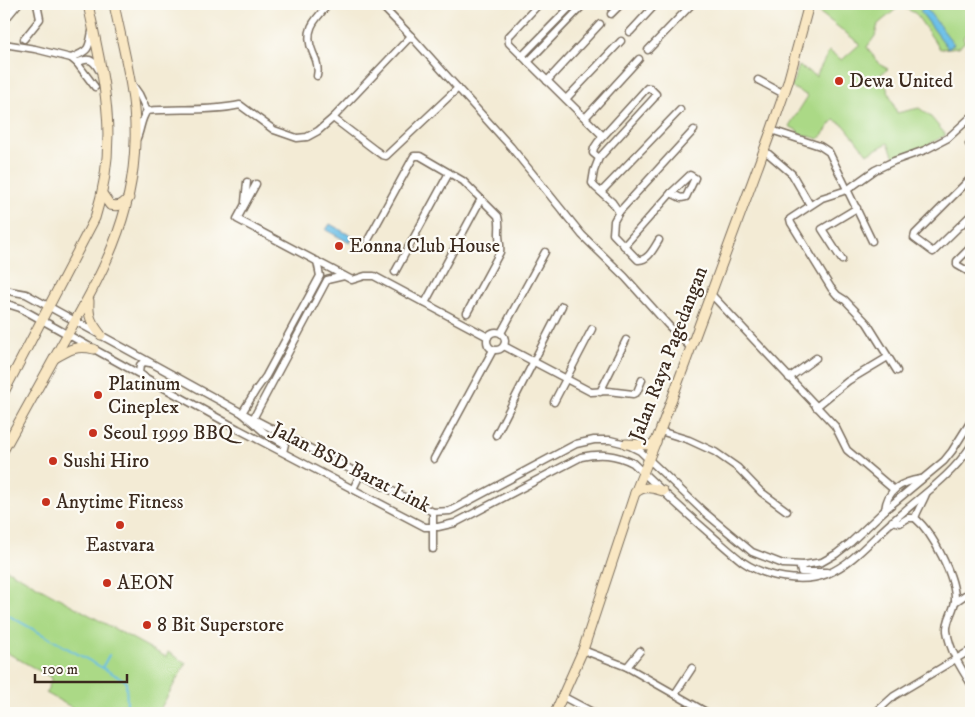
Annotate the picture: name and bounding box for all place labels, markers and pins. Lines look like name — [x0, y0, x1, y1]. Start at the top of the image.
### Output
place label: Dewa United — [849, 69, 953, 94]
marker: Dewa United — [833, 75, 845, 87]
place label: Eonna Club House — [349, 234, 500, 259]
marker: Eonna Club House — [333, 240, 345, 252]
place label: Platinum Cineplex — [108, 372, 181, 420]
marker: Platinum Cineplex — [92, 389, 104, 401]
place label: Seoul 1999 BBQ — [103, 421, 242, 446]
marker: Seoul 1999 BBQ — [87, 427, 99, 439]
place label: Sushi Hiro — [63, 449, 149, 474]
marker: Sushi Hiro — [47, 455, 59, 467]
place label: Anytime Fitness — [56, 490, 184, 515]
marker: Anytime Fitness — [40, 496, 52, 508]
marker: Eastvara — [114, 519, 126, 531]
place label: Eastvara — [86, 533, 155, 558]
place label: AEON — [117, 571, 174, 596]
marker: AEON — [101, 577, 113, 589]
place label: 8 Bit Superstore — [157, 613, 284, 638]
marker: 8 Bit Superstore — [141, 619, 153, 631]

